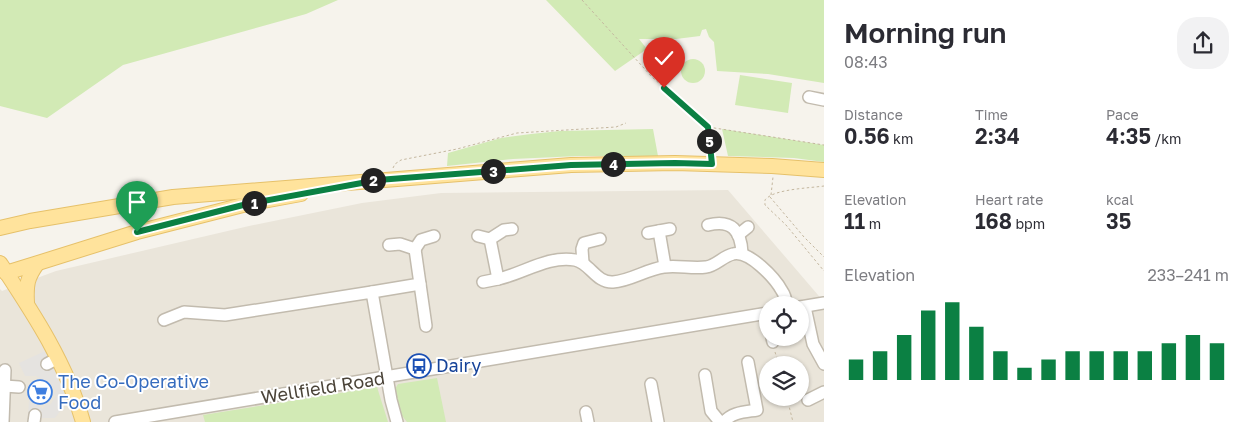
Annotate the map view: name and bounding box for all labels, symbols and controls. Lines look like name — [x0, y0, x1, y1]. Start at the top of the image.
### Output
text: Morning run — [844, 16, 1007, 49]
button: share — [1177, 17, 1229, 69]
pin — [643, 37, 685, 88]
icon: check — [650, 44, 678, 72]
text: 08:43 — [844, 52, 888, 72]
text: Distance — [844, 106, 903, 123]
text: Time — [975, 106, 1008, 123]
text: Pace — [1106, 106, 1139, 123]
text: 0.56 — [844, 123, 890, 149]
text: 2:34 — [975, 123, 1020, 149]
text: 4:35 — [1106, 123, 1151, 149]
pin: 5 — [696, 128, 722, 154]
text: km — [890, 130, 913, 147]
text: /km — [1151, 130, 1182, 147]
text: 5 — [705, 133, 714, 150]
pin: 4 — [600, 152, 626, 176]
text: 4 — [609, 156, 618, 173]
pin: 3 — [480, 158, 506, 184]
text: 3 — [489, 163, 498, 180]
pin: 2 — [360, 168, 386, 192]
text: 2 — [369, 172, 378, 189]
pin — [116, 181, 158, 232]
icon: arrive — [123, 188, 151, 216]
pin: 1 — [242, 190, 266, 216]
text: Elevation — [844, 191, 906, 208]
text: Heart rate — [975, 191, 1043, 208]
text: kcal — [1106, 191, 1134, 208]
text: 1 — [251, 195, 258, 212]
text: 11 — [844, 208, 865, 234]
text: 168 — [975, 208, 1012, 234]
text: 35 — [1106, 208, 1131, 234]
text: m — [865, 215, 881, 232]
text: bpm — [1012, 215, 1045, 232]
text: Elevation — [844, 265, 915, 285]
text: 233–241 m — [1148, 265, 1229, 285]
map controls — [759, 296, 809, 406]
button: locate — [759, 296, 809, 346]
bus stop icon: Dairy — [406, 353, 432, 379]
place label: Dairy — [436, 354, 481, 376]
button: layers — [759, 356, 809, 406]
street label: Wellfield Road — [259, 366, 386, 408]
place label: The Co-Operative Food — [58, 370, 209, 413]
supermarket icon: The Co-Operative Food — [27, 379, 53, 405]

